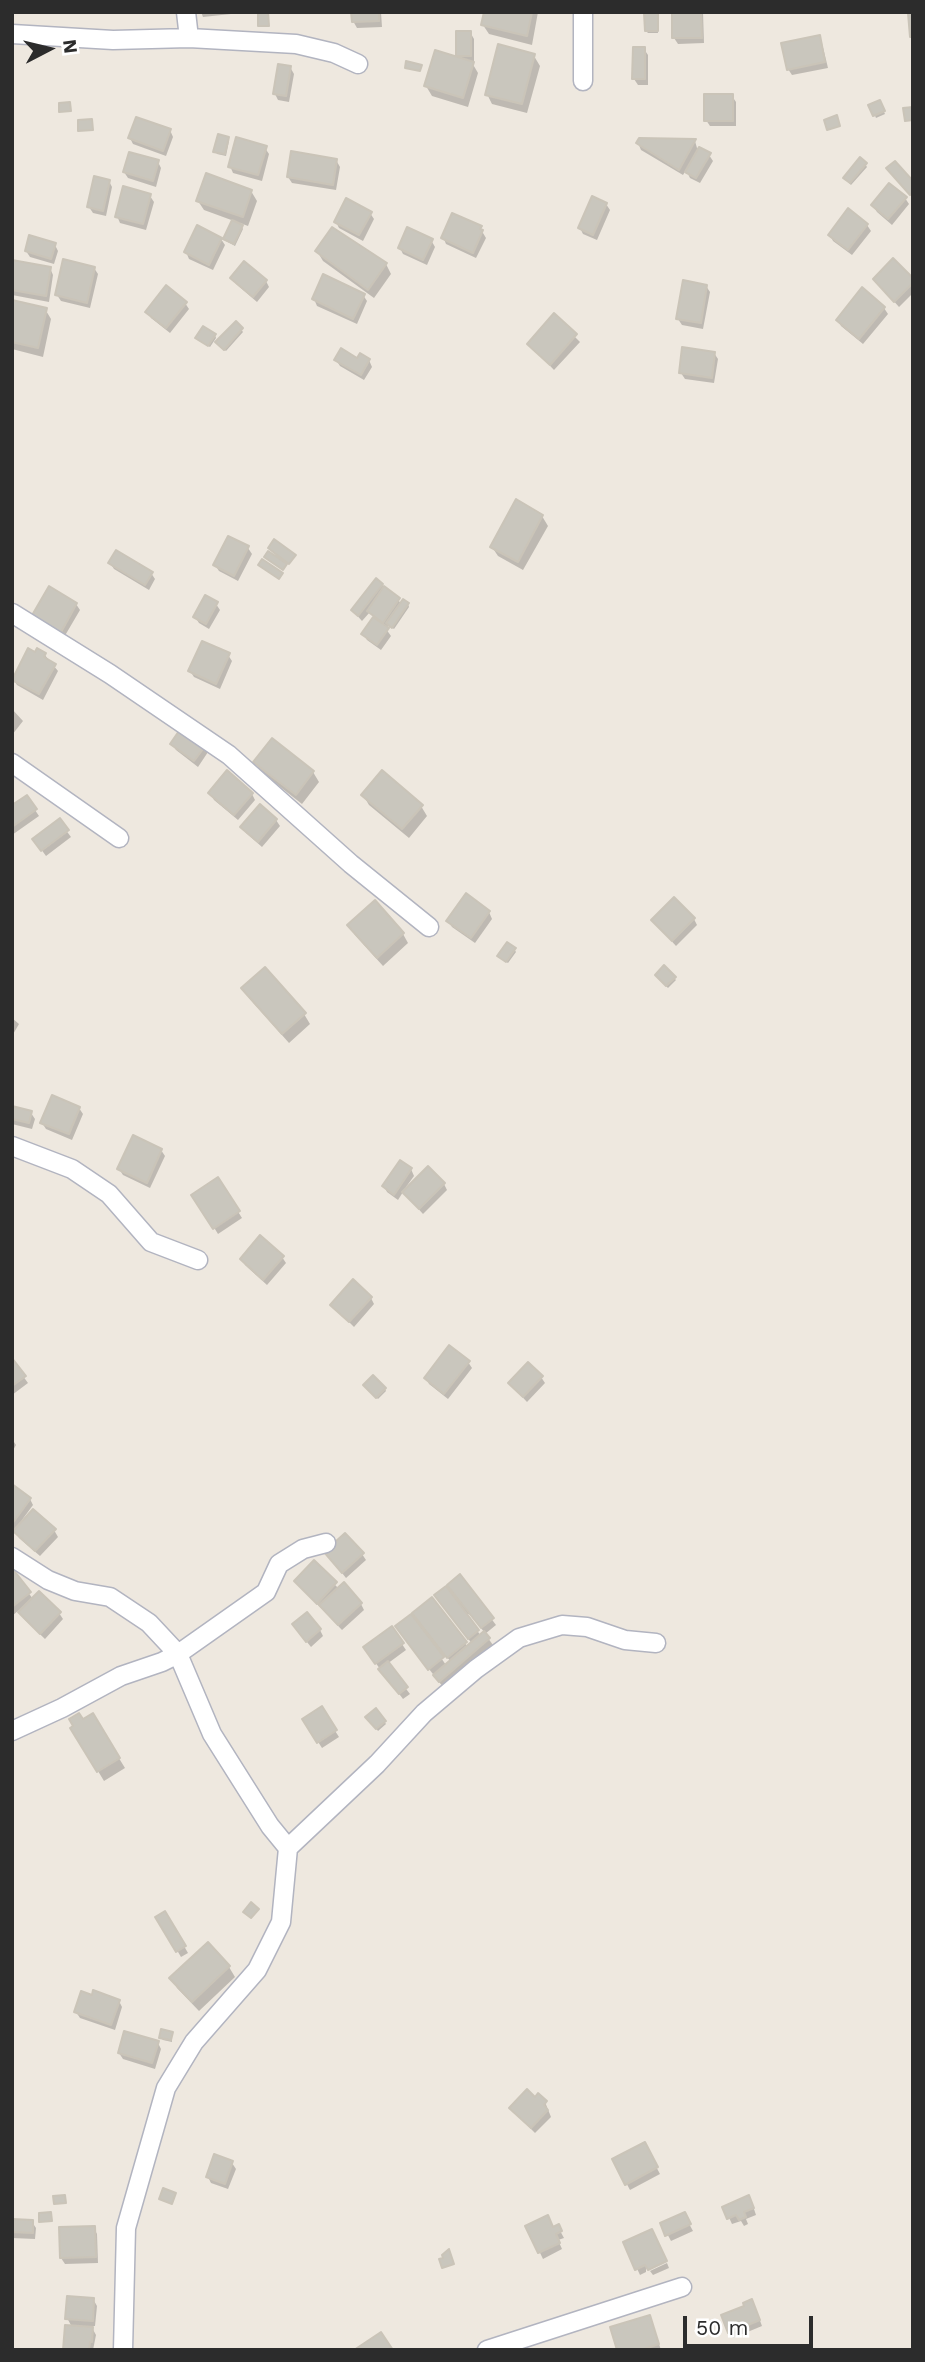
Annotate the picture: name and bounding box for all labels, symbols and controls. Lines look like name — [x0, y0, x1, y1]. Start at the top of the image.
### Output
north arrow — [14, 14, 84, 84]
text: N — [58, 38, 83, 55]
scale bar — [687, 2302, 816, 2346]
text: 50 m — [696, 2315, 748, 2340]

